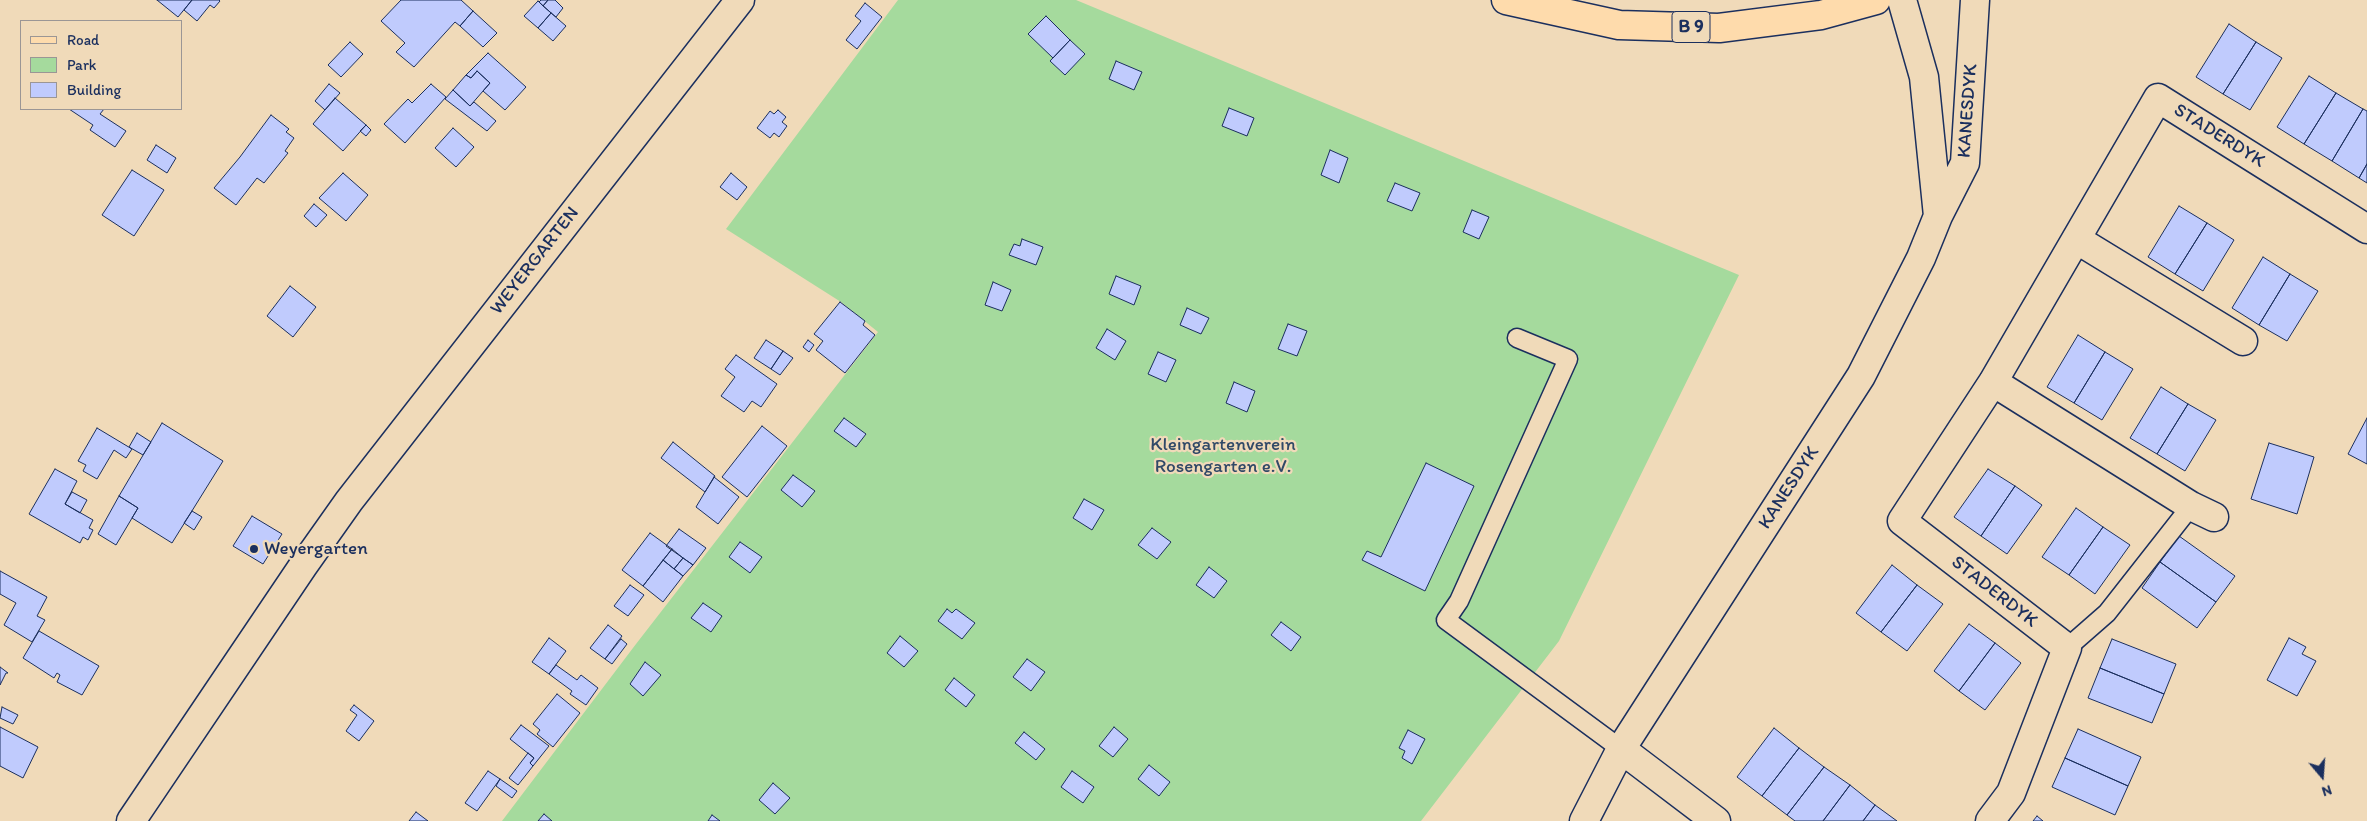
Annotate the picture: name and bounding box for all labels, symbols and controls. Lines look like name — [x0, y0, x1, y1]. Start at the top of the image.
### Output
road number: B 9 — [1672, 12, 1710, 42]
legend — [20, 20, 182, 110]
text: Road — [67, 31, 99, 49]
text: Park — [67, 56, 97, 74]
street label: KANESDYK — [1953, 63, 1983, 159]
text: Building — [67, 81, 121, 99]
street label: STADERDYK — [2169, 99, 2269, 173]
street label: WEYERGARTEN — [486, 202, 584, 320]
park label: Kleingartenverein Rosengarten e.V. — [1150, 434, 1296, 478]
street label: KANESDYK — [1754, 442, 1824, 534]
place label: Weyergarten — [264, 538, 368, 560]
marker: Weyergarten — [248, 543, 260, 555]
street label: STADERDYK — [1946, 551, 2042, 633]
north arrow — [2297, 751, 2347, 801]
text: N — [2320, 781, 2334, 800]

